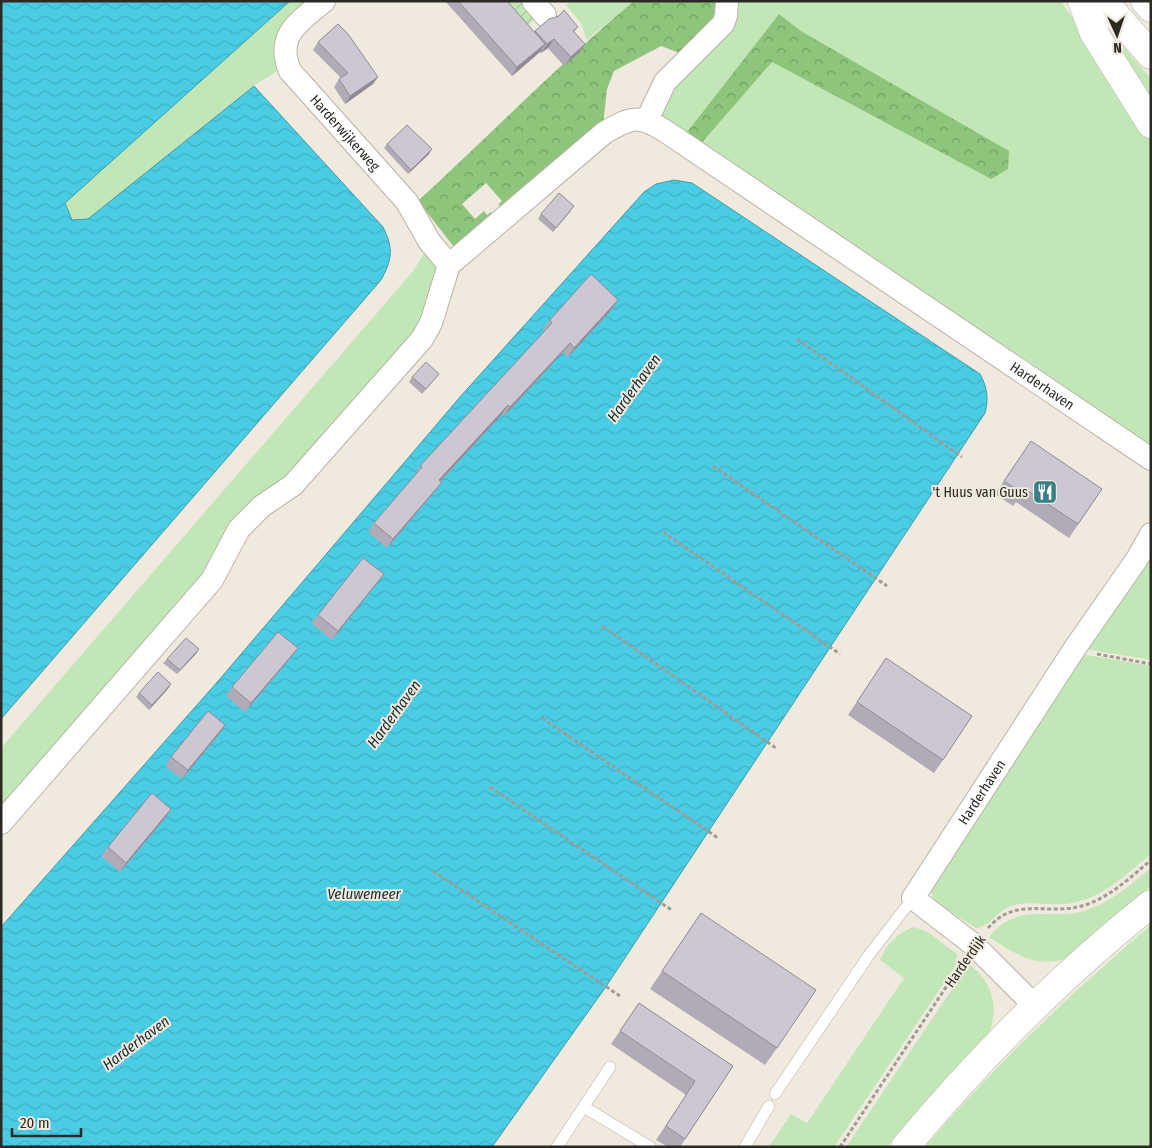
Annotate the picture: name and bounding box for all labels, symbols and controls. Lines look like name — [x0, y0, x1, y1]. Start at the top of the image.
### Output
north arrow — [1092, 10, 1142, 60]
text: N — [1113, 39, 1122, 56]
street label: Harderwijkerweg — [306, 92, 383, 175]
water label: Harderhaven — [603, 351, 665, 425]
street label: Harderhaven — [1007, 358, 1077, 414]
restaurant icon: 't Huus van Guus — [1032, 479, 1058, 505]
place label: 't Huus van Guus — [933, 484, 1028, 501]
water label: Harderhaven — [363, 677, 425, 751]
street label: Harderhaven — [955, 757, 1009, 828]
water label: Veluwemeer — [327, 885, 402, 903]
street label: Harderdijk — [941, 932, 990, 991]
water label: Harderhaven — [99, 1012, 173, 1074]
scale bar — [12, 1106, 81, 1138]
text: 20 m — [20, 1114, 50, 1132]

